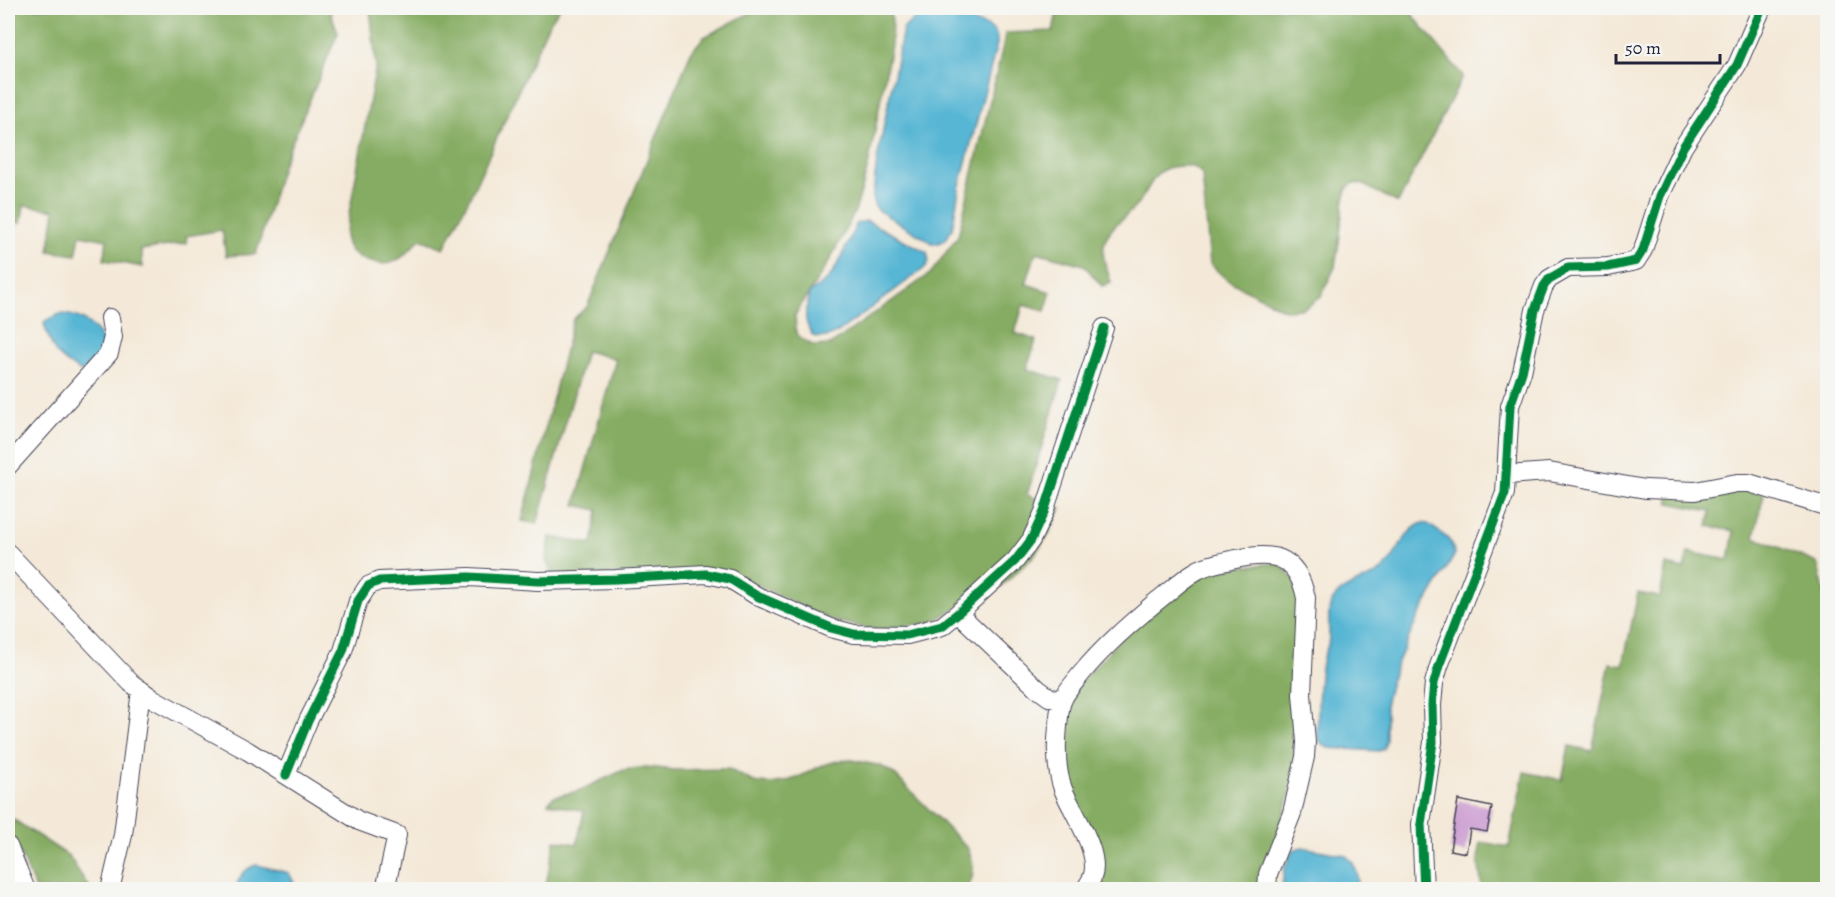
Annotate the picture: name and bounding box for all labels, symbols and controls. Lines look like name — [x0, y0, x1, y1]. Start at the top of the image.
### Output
scale bar — [1616, 27, 1720, 65]
text: 50 m — [1625, 36, 1661, 60]

